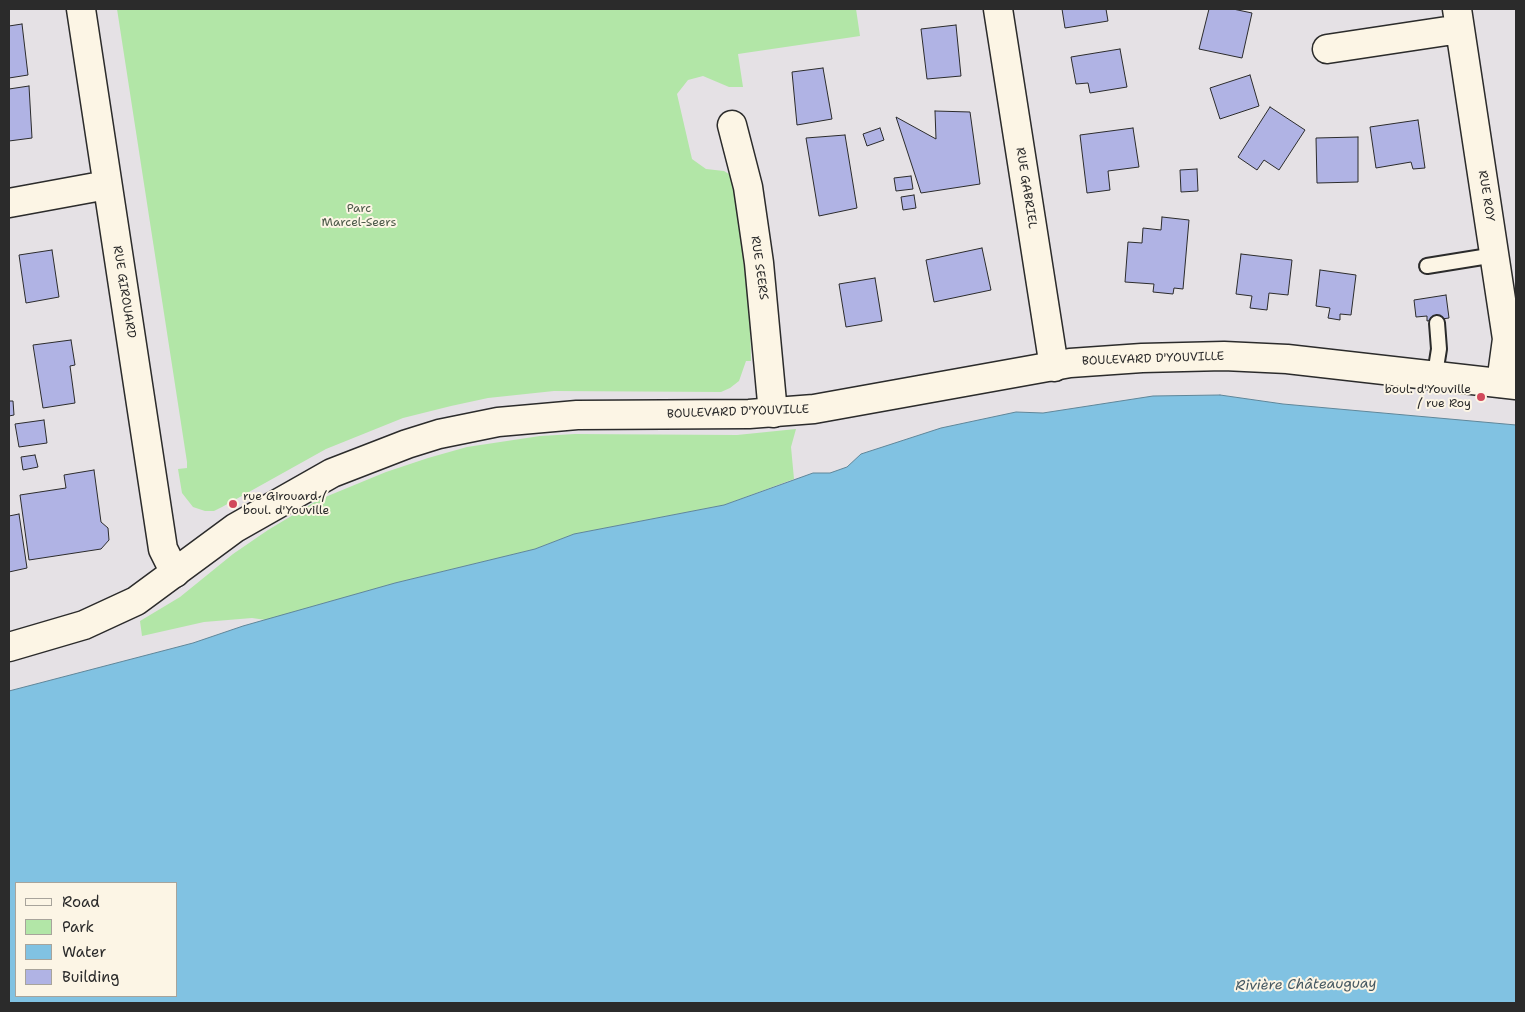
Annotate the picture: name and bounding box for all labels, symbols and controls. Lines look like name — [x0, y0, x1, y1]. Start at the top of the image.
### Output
street label: RUE GABRIEL — [1012, 146, 1040, 230]
street label: RUE ROY — [1475, 169, 1497, 223]
park label: Parc Marcel-Seers — [321, 202, 397, 230]
street label: RUE SEERS — [747, 235, 771, 301]
street label: RUE GIROUARD — [110, 245, 138, 339]
street label: BOULEVARD D'YOUVILLE — [1082, 349, 1224, 369]
place label: boul. d'Youville / rue Roy — [1385, 383, 1471, 411]
marker: boul. d'Youville / rue Roy — [1475, 391, 1487, 403]
street label: BOULEVARD D'YOUVILLE — [667, 402, 809, 422]
place label: rue Girouard / boul. d'Youville — [243, 490, 329, 518]
marker: rue Girouard / boul. d'Youville — [227, 498, 239, 510]
legend — [15, 882, 178, 997]
text: Road — [62, 892, 100, 912]
text: Park — [62, 917, 94, 937]
text: Water — [62, 942, 106, 962]
text: Building — [62, 967, 119, 987]
water label: Rivière Châteauguay — [1235, 975, 1377, 995]

